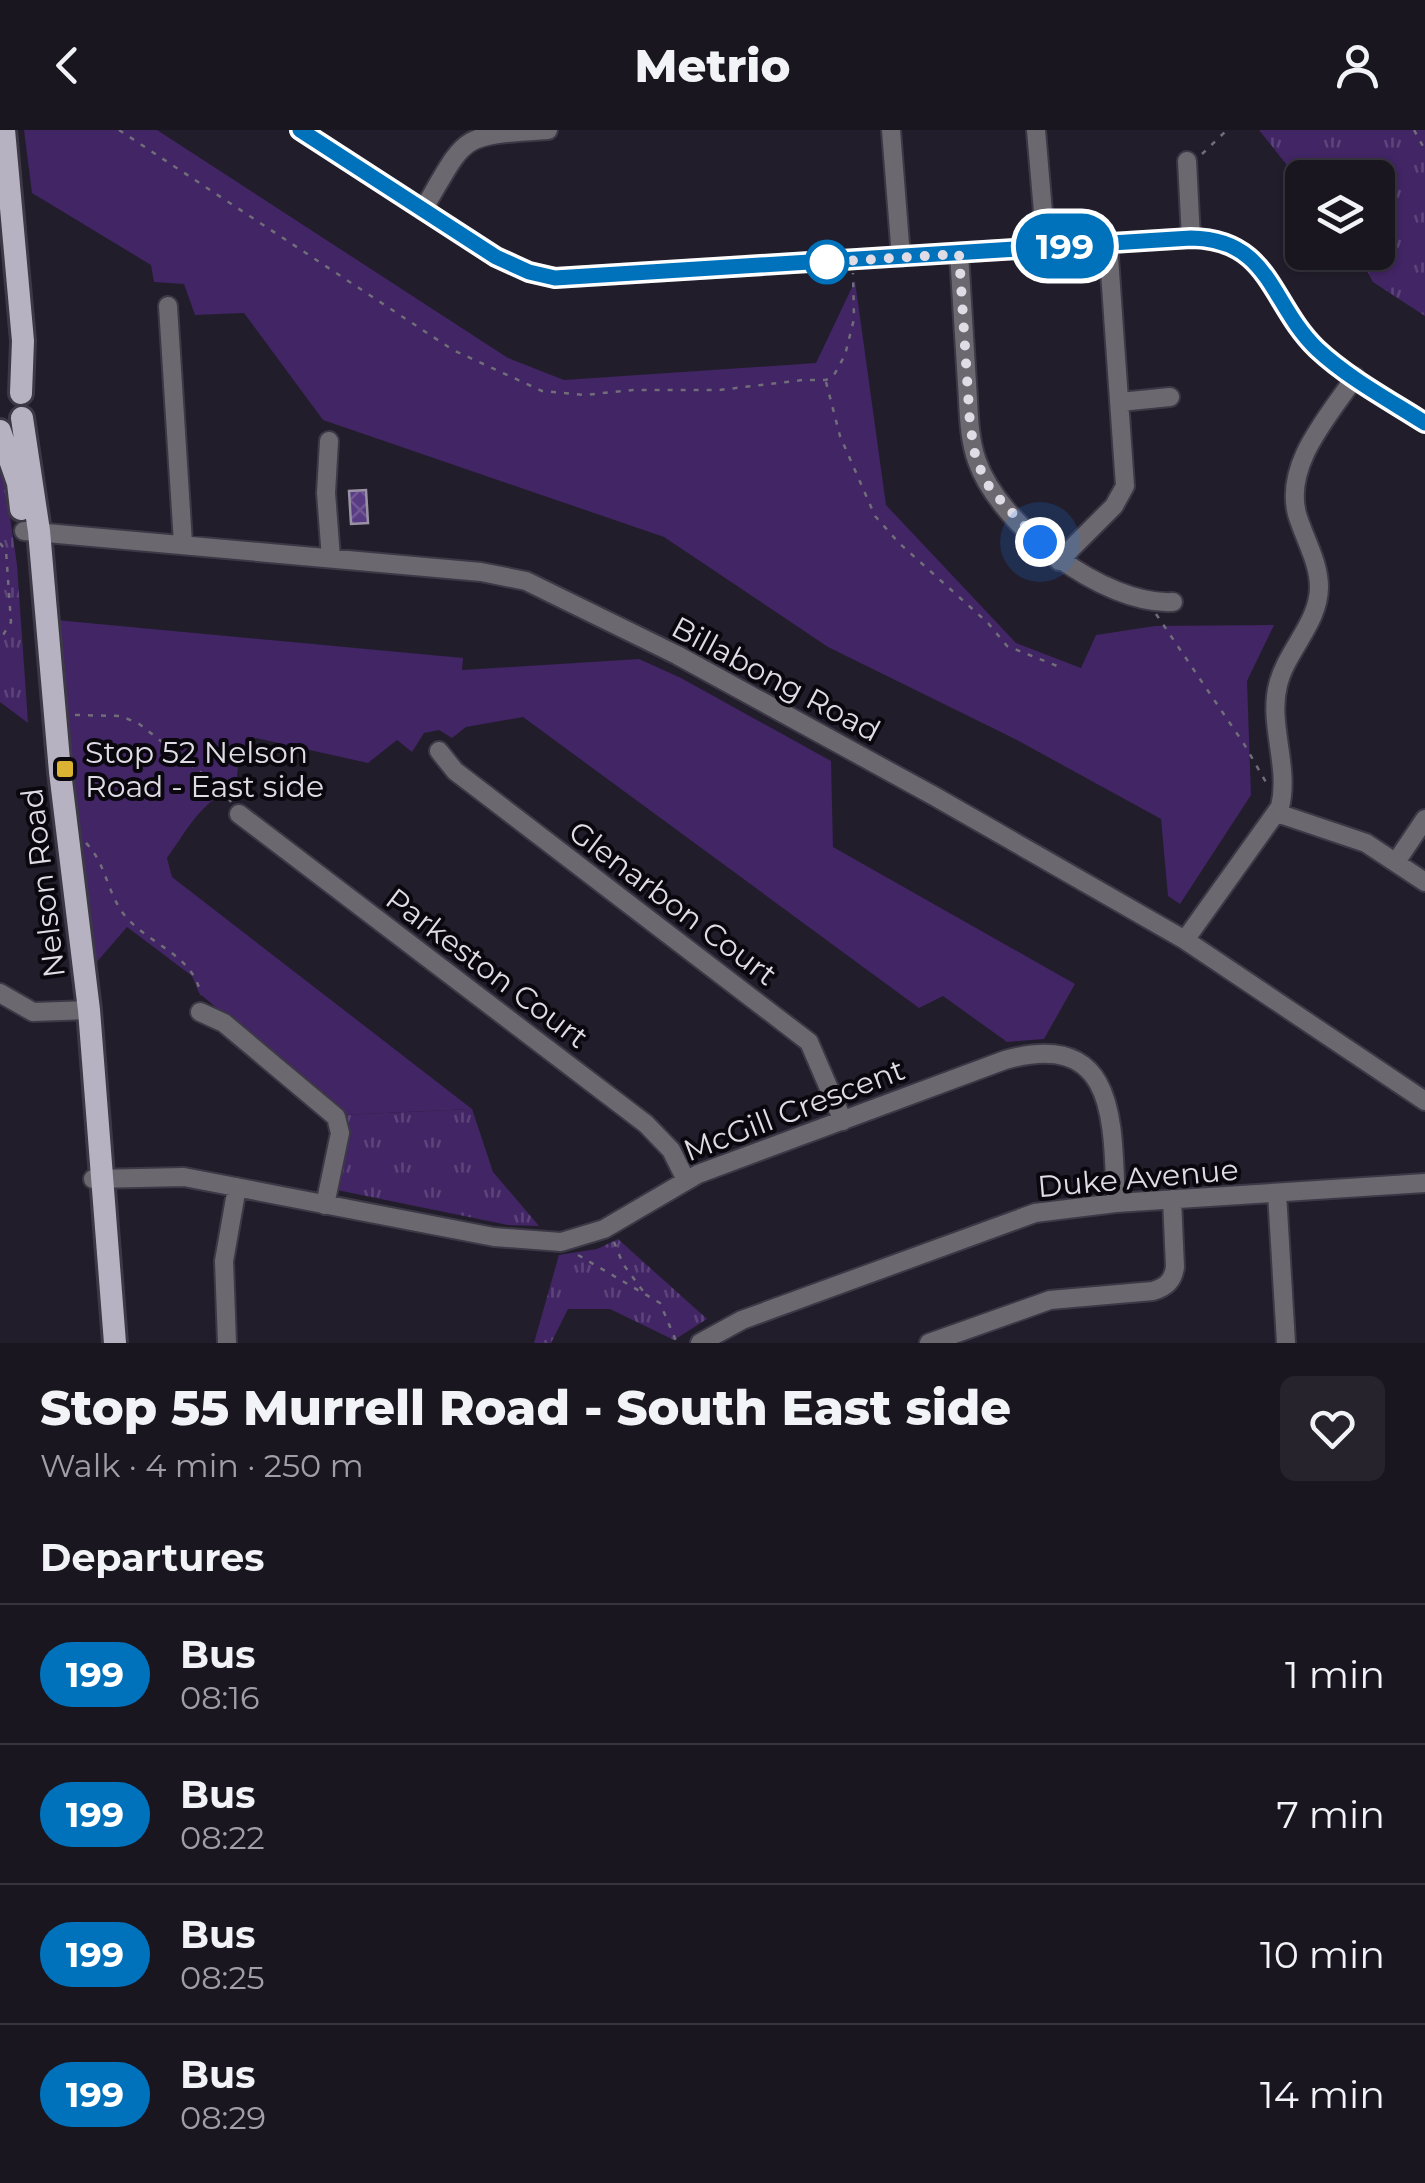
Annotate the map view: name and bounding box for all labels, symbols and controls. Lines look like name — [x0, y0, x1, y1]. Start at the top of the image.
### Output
icon: back — [40, 38, 95, 93]
text: Metrio — [635, 38, 790, 93]
icon: person — [1330, 38, 1385, 93]
map controls — [1285, 160, 1395, 270]
button: layers — [1285, 160, 1395, 270]
line badge: 199 — [1008, 214, 1122, 278]
text: 199 — [1036, 225, 1094, 268]
unlabelled marker — [806, 241, 848, 283]
your location — [1015, 517, 1065, 567]
street label: Billabong Road — [665, 608, 887, 750]
place label: Stop 52 Nelson Road - East side — [85, 734, 324, 805]
marker: Stop 52 Nelson Road - East side — [54, 758, 76, 780]
street label: Nelson Road — [13, 786, 73, 980]
street label: Glenarbon Court — [562, 813, 784, 993]
street label: Parkeston Court — [379, 880, 595, 1056]
street label: McGill Crescent — [678, 1051, 910, 1169]
street label: Duke Avenue — [1036, 1151, 1240, 1205]
button: heart — [1280, 1376, 1385, 1481]
text: Stop 55 Murrell Road - South East side — [40, 1379, 1011, 1437]
text: Walk · 4 min · 250 m — [40, 1446, 364, 1485]
text: Departures — [40, 1534, 264, 1581]
text: Bus — [180, 1631, 255, 1678]
text: 1 min — [1285, 1651, 1385, 1698]
text: 199 — [66, 1653, 124, 1696]
text: 08:16 — [180, 1678, 259, 1717]
text: Bus — [180, 1771, 255, 1818]
text: 7 min — [1276, 1791, 1385, 1838]
text: 199 — [66, 1793, 124, 1836]
text: 08:22 — [180, 1818, 265, 1857]
text: Bus — [180, 1911, 255, 1958]
text: 10 min — [1260, 1931, 1385, 1978]
text: 199 — [66, 1933, 124, 1976]
text: 08:25 — [180, 1958, 265, 1997]
text: Bus — [180, 2051, 255, 2098]
text: 14 min — [1260, 2071, 1385, 2118]
text: 199 — [66, 2073, 124, 2116]
text: 08:29 — [180, 2098, 266, 2137]

